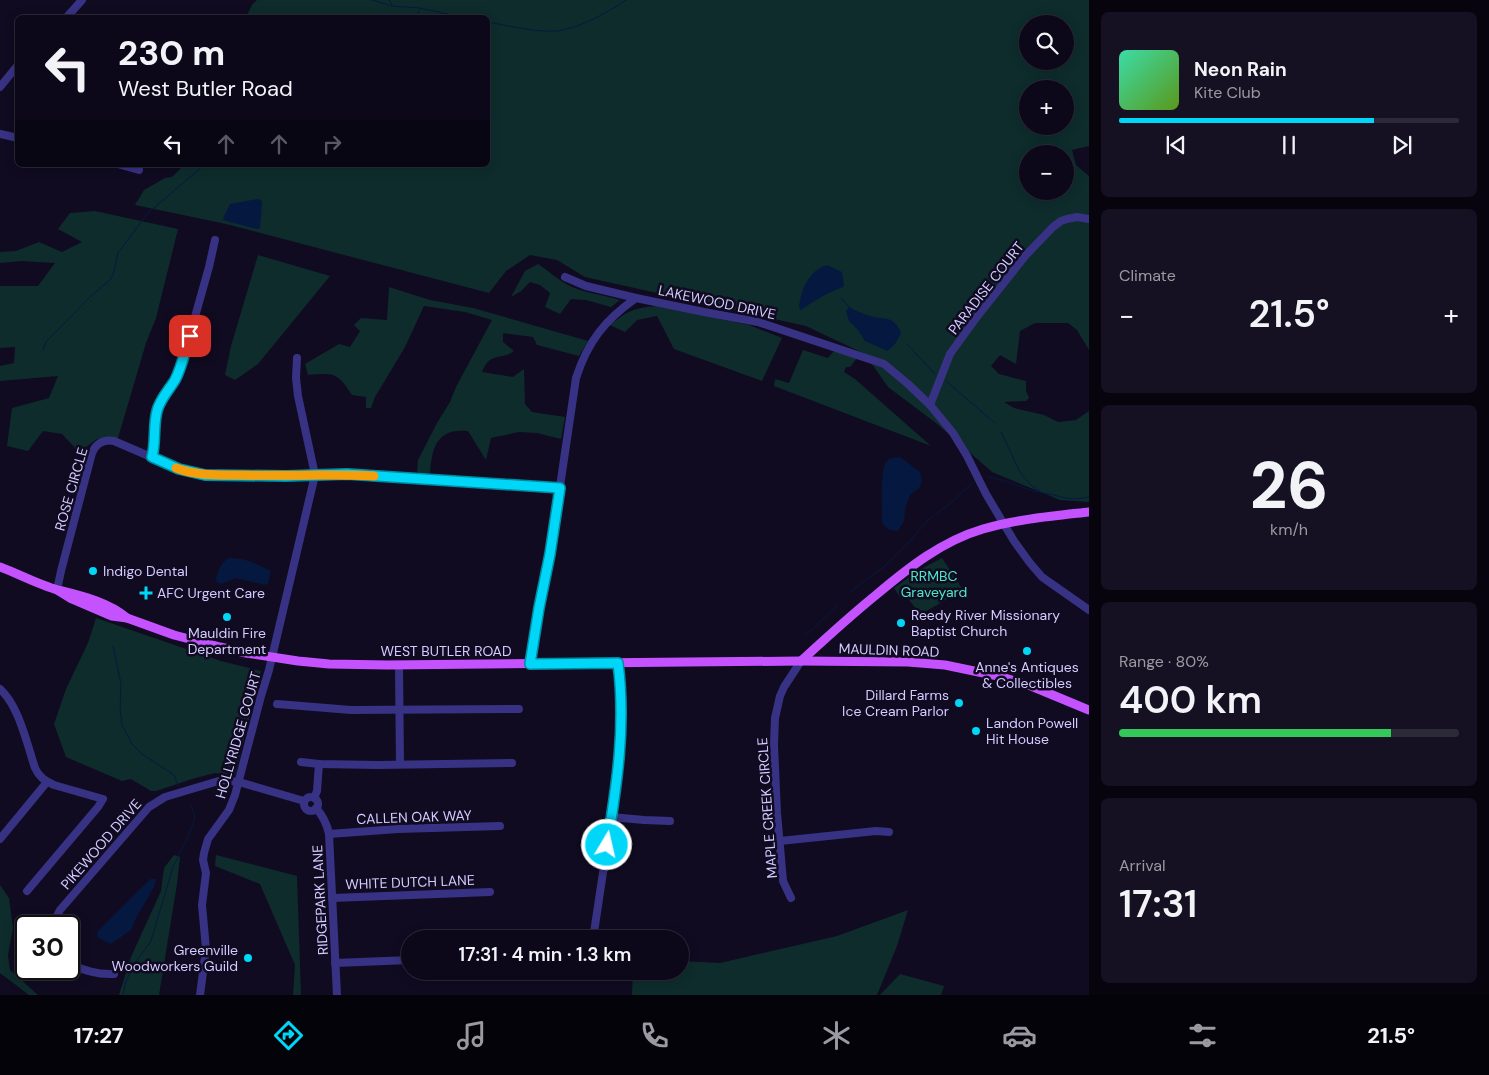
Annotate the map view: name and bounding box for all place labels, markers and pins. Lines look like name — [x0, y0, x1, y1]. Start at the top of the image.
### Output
pin — [169, 315, 211, 357]
place label: Indigo Dental — [103, 562, 188, 580]
marker: Indigo Dental — [87, 565, 99, 577]
place label: AFC Urgent Care — [157, 584, 265, 602]
marker: AFC Urgent Care — [139, 586, 153, 600]
place label: Reedy River Missionary Baptist Church — [911, 606, 1060, 640]
marker: Mauldin Fire Department — [221, 611, 233, 623]
marker: Reedy River Missionary Baptist Church — [895, 617, 907, 629]
place label: Mauldin Fire Department — [188, 624, 266, 658]
marker: Anne's Antiques & Collectibles — [1021, 645, 1033, 657]
place label: Anne's Antiques & Collectibles — [975, 658, 1079, 692]
place label: Dillard Farms Ice Cream Parlor — [842, 686, 949, 720]
marker: Dillard Farms Ice Cream Parlor — [953, 697, 965, 709]
place label: Landon Powell Hit House — [986, 714, 1078, 748]
marker: Landon Powell Hit House — [970, 725, 982, 737]
place label: Greenville Woodworkers Guild — [112, 941, 238, 975]
marker: Greenville Woodworkers Guild — [242, 952, 254, 964]

